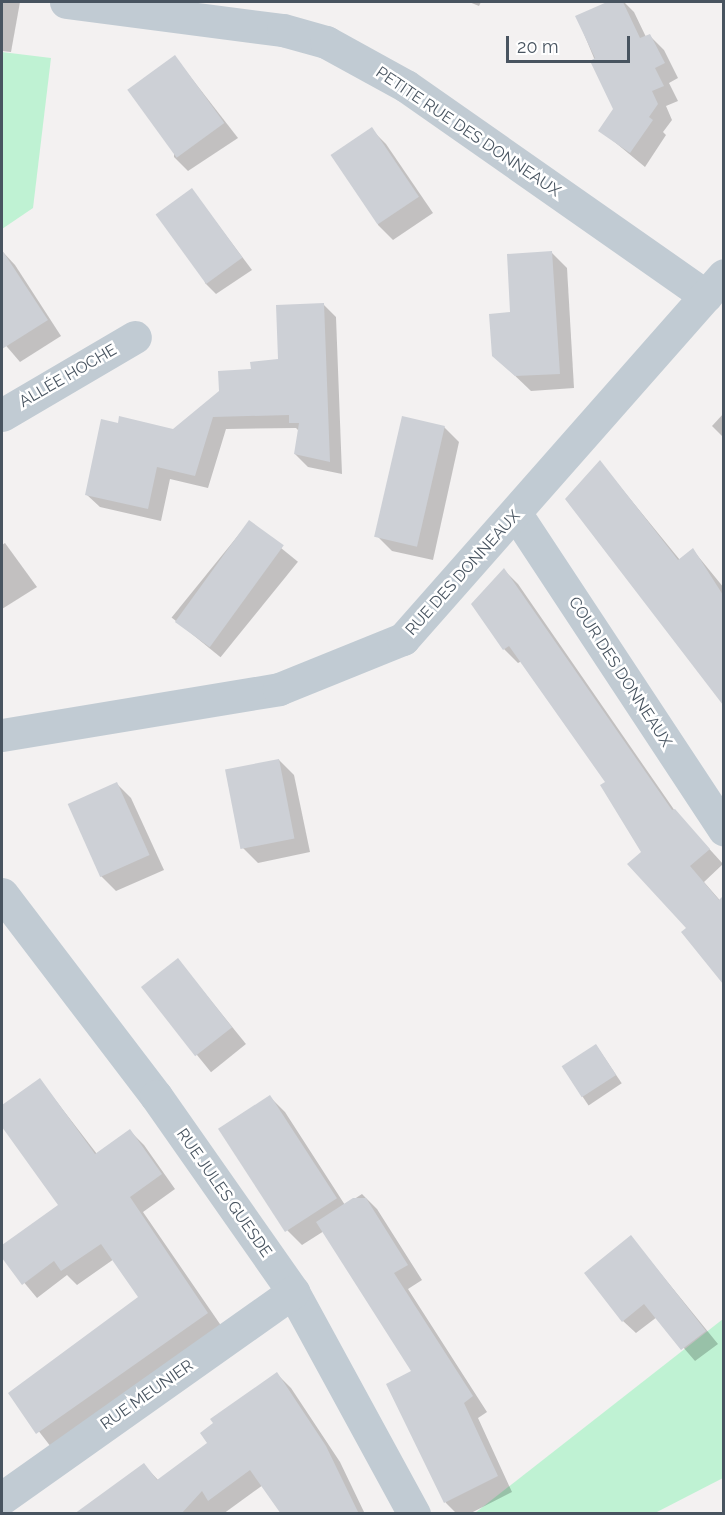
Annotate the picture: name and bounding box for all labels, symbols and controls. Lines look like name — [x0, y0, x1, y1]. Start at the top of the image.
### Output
scale bar — [509, 24, 634, 62]
text: 20 m — [517, 36, 559, 57]
street label: PETITE RUE DES DONNEAUX — [372, 63, 564, 201]
street label: ALLÉE HOCHE — [16, 340, 120, 412]
street label: RUE DES DONNEAUX — [402, 506, 524, 640]
street label: COUR DES DONNEAUX — [564, 593, 676, 751]
street label: RUE JULES GUESDE — [172, 1125, 276, 1261]
street label: RUE MEUNIER — [97, 1356, 197, 1434]

